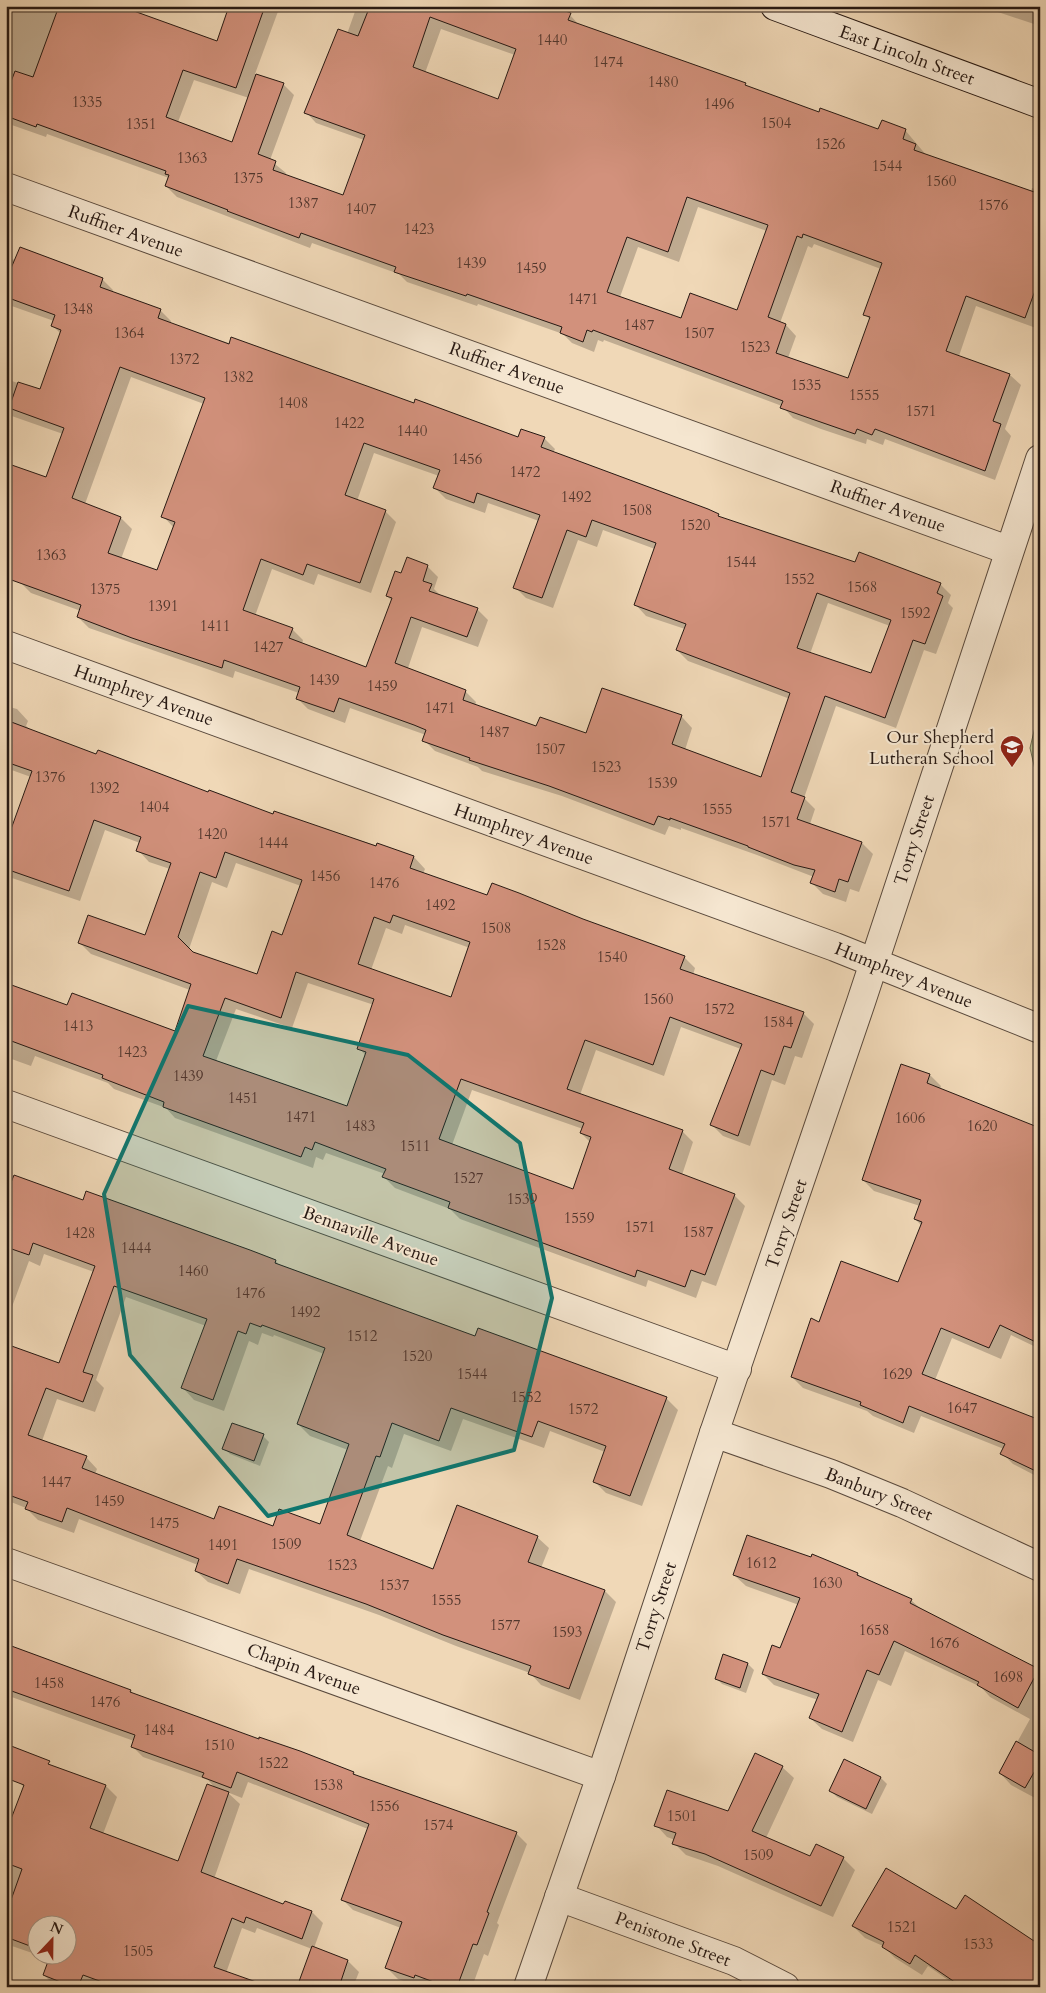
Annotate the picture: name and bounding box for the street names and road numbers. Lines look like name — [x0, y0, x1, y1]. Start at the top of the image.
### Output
street label: East Lincoln Street — [836, 19, 978, 92]
street label: Ruffner Avenue — [65, 199, 187, 264]
street label: Ruffner Avenue — [446, 336, 568, 401]
street label: Ruffner Avenue — [827, 474, 949, 539]
street label: Humphrey Avenue — [70, 659, 217, 732]
street label: Torry Street — [888, 791, 941, 889]
street label: Humphrey Avenue — [450, 798, 597, 871]
street label: Humphrey Avenue — [831, 936, 977, 1015]
street label: Torry Street — [759, 1175, 814, 1273]
street label: Bennaville Avenue — [299, 1200, 442, 1273]
street label: Banbury Street — [821, 1462, 937, 1528]
street label: Torry Street — [630, 1558, 683, 1656]
street label: Chapin Avenue — [243, 1637, 364, 1702]
street label: Penistone Street — [611, 1906, 735, 1973]

